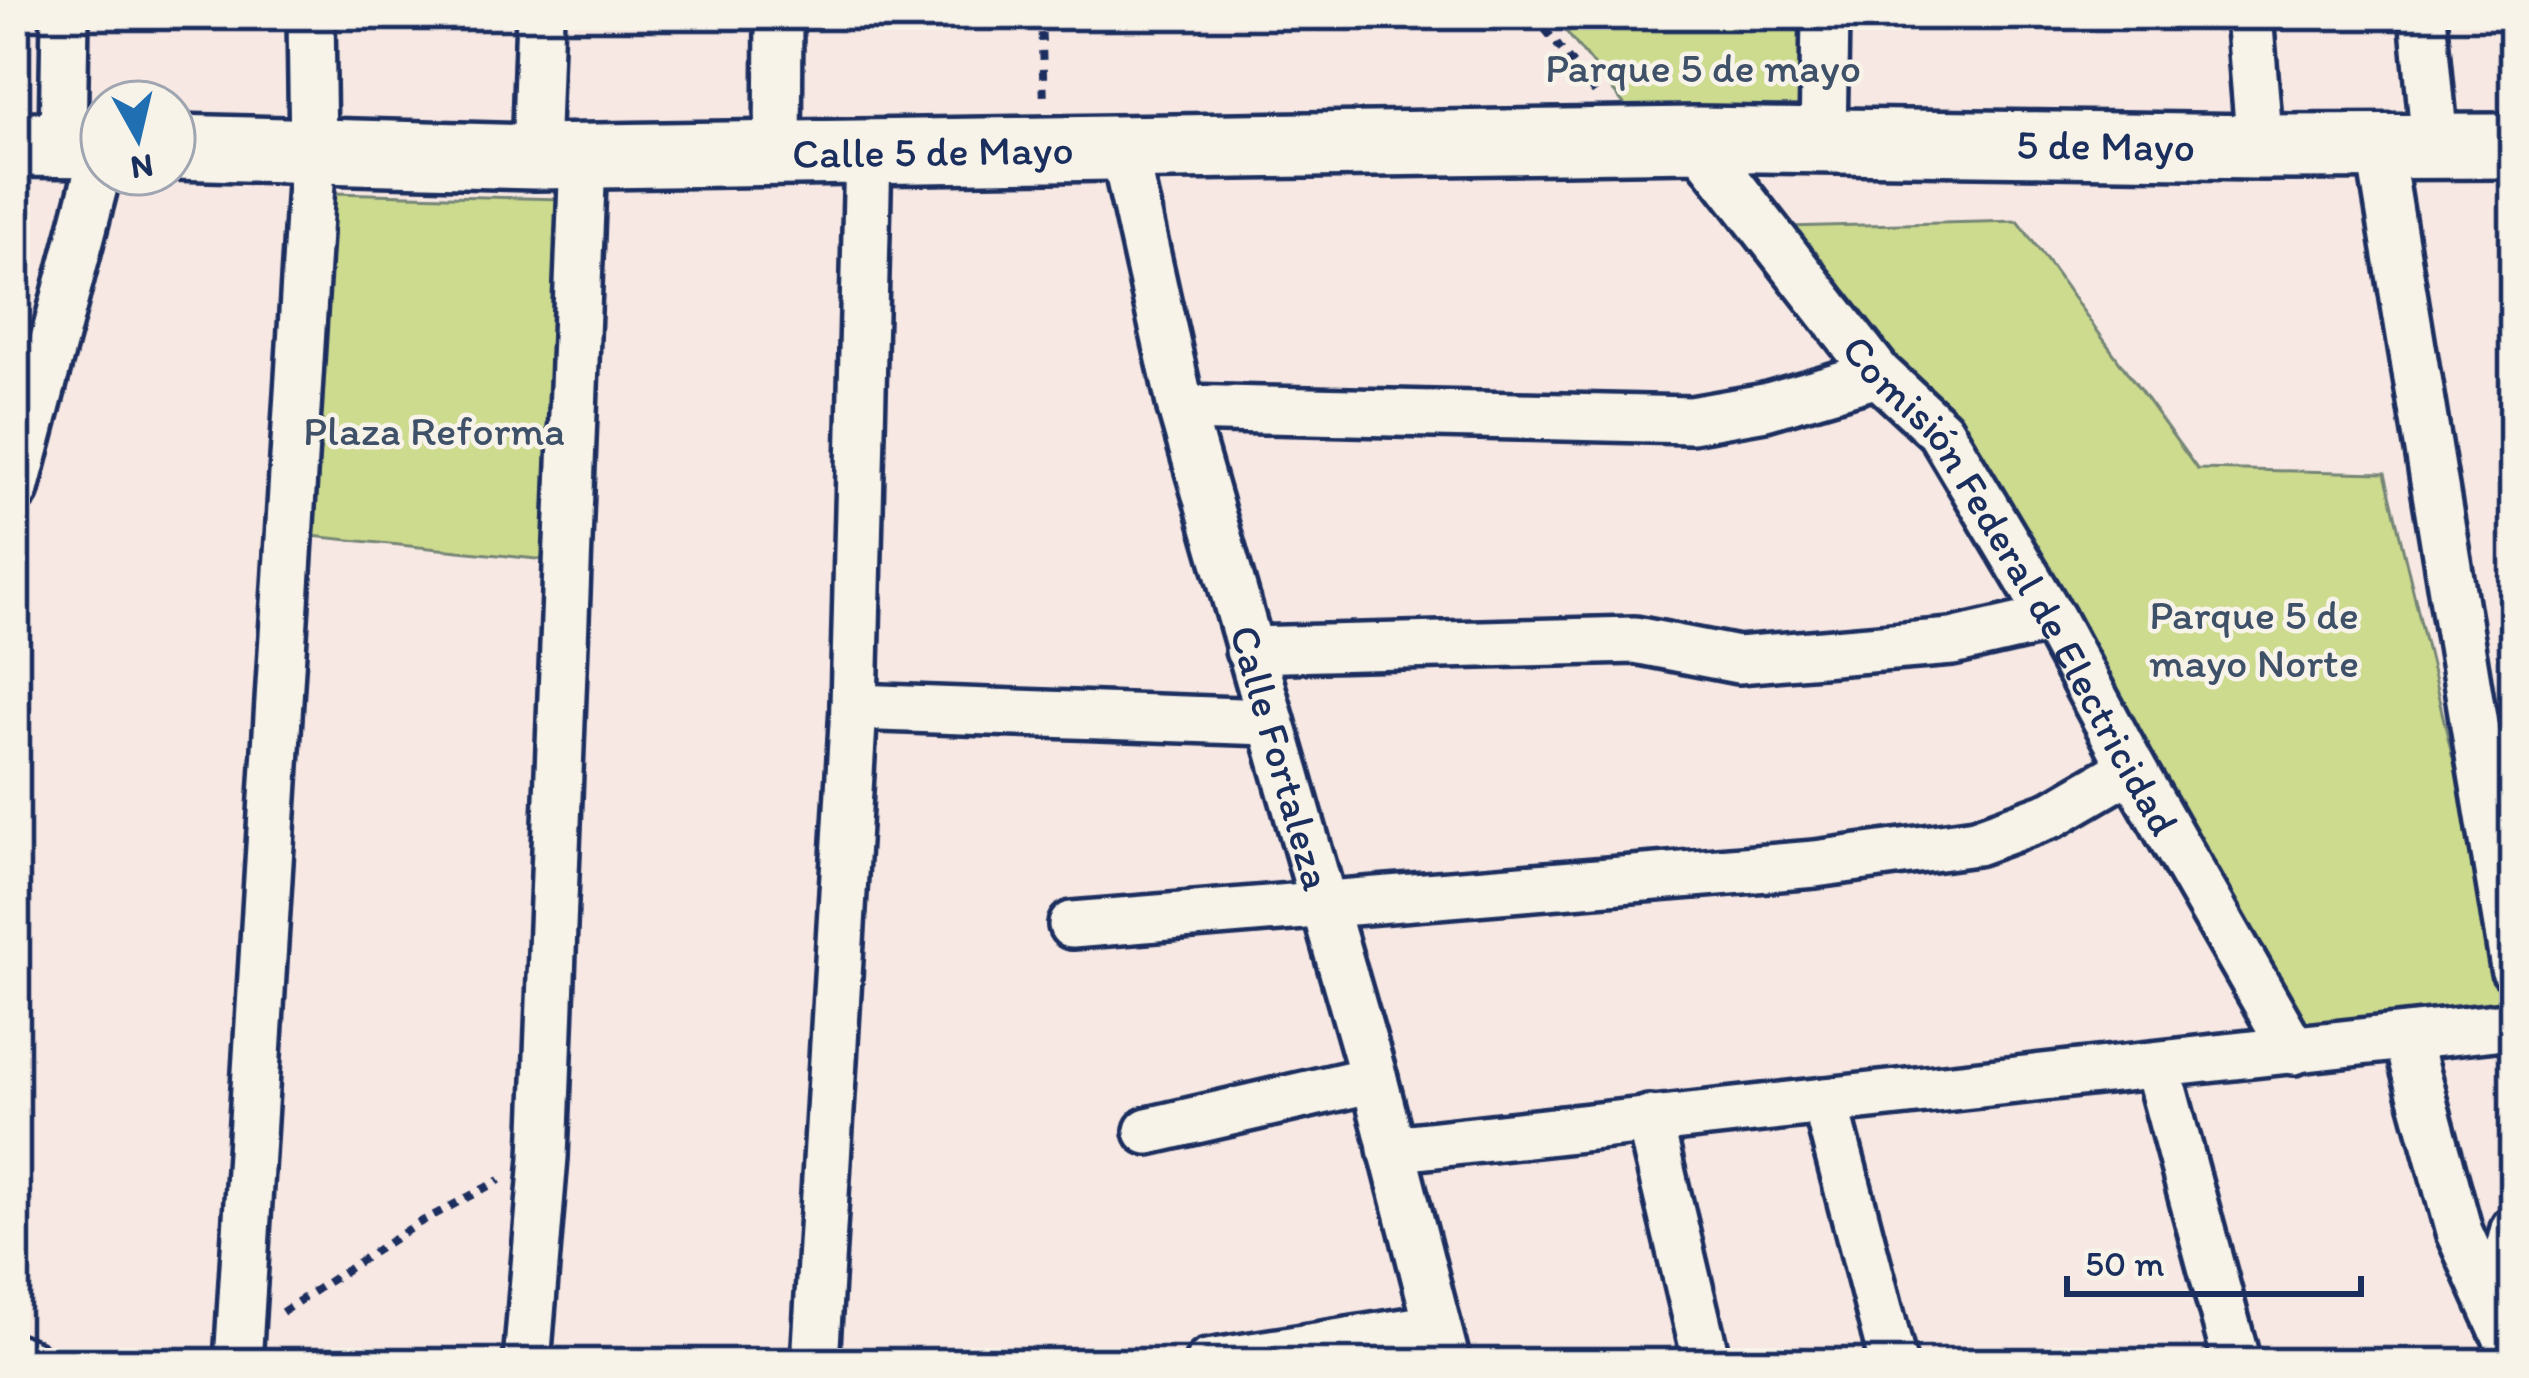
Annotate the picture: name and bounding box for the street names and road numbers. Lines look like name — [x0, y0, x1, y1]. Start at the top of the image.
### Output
street label: 5 de Mayo — [2016, 118, 2195, 172]
street label: Calle 5 de Mayo — [792, 123, 1074, 179]
street label: Comisión Federal de Electricidad — [1832, 325, 2190, 844]
street label: Calle Fortaleza — [1219, 619, 1344, 896]

